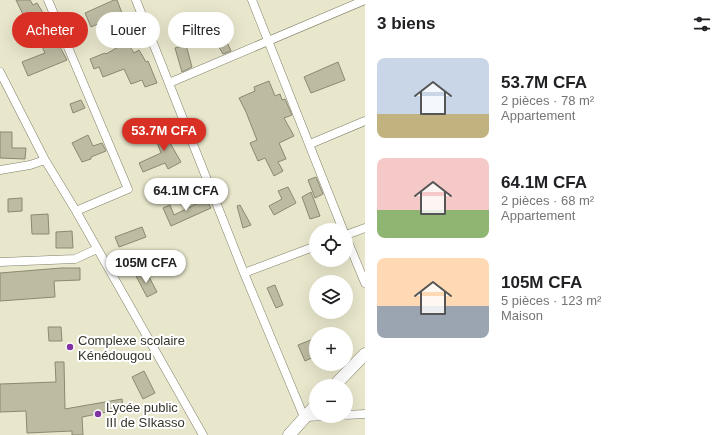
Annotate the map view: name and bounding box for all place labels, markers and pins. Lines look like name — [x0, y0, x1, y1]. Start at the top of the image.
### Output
pin: 53.7M CFA — [118, 118, 210, 152]
pin: 64.1M CFA — [140, 178, 232, 212]
pin: 105M CFA — [105, 250, 187, 284]
place label: Complexe scolaire Kénédougou — [78, 333, 185, 363]
marker: Complexe scolaire Kénédougou — [65, 342, 75, 352]
place label: Lycée public III de SIkasso — [106, 400, 185, 430]
marker: Lycée public III de SIkasso — [93, 409, 103, 419]

